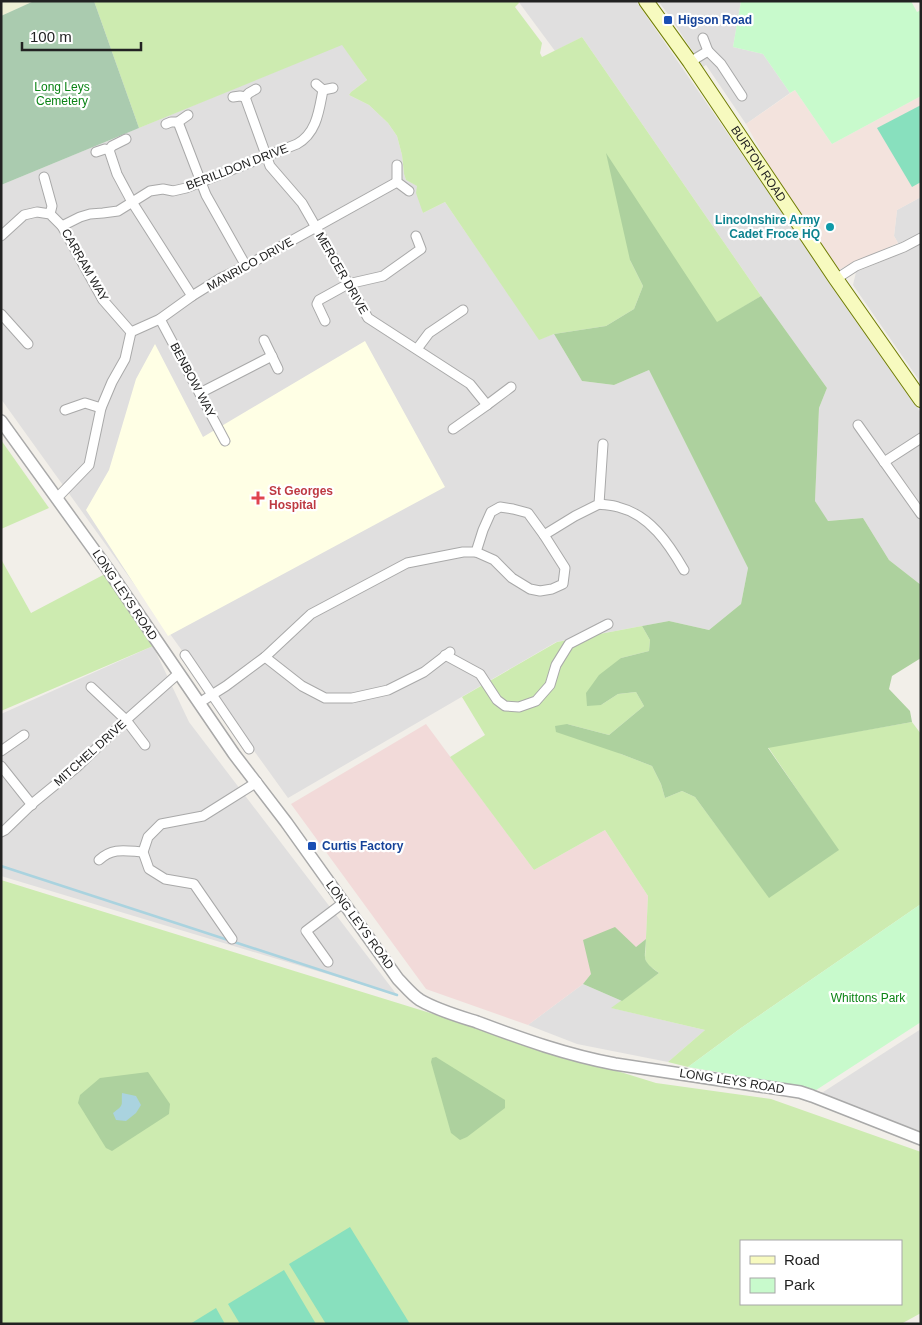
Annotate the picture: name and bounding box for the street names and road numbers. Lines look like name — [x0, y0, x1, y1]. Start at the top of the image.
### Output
street label: BURTON ROAD — [728, 123, 789, 205]
street label: BERILLDON DRIVE — [184, 141, 290, 193]
street label: CARRAM WAY — [59, 226, 111, 304]
street label: MERCER DRIVE — [313, 230, 371, 316]
street label: MANRICO DRIVE — [204, 234, 296, 294]
street label: BENBOW WAY — [167, 340, 219, 420]
street label: LONG LEYS ROAD — [90, 547, 161, 643]
street label: MITCHEL DRIVE — [51, 717, 129, 789]
street label: LONG LEYS ROAD — [323, 878, 397, 972]
street label: LONG LEYS ROAD — [679, 1066, 786, 1096]

